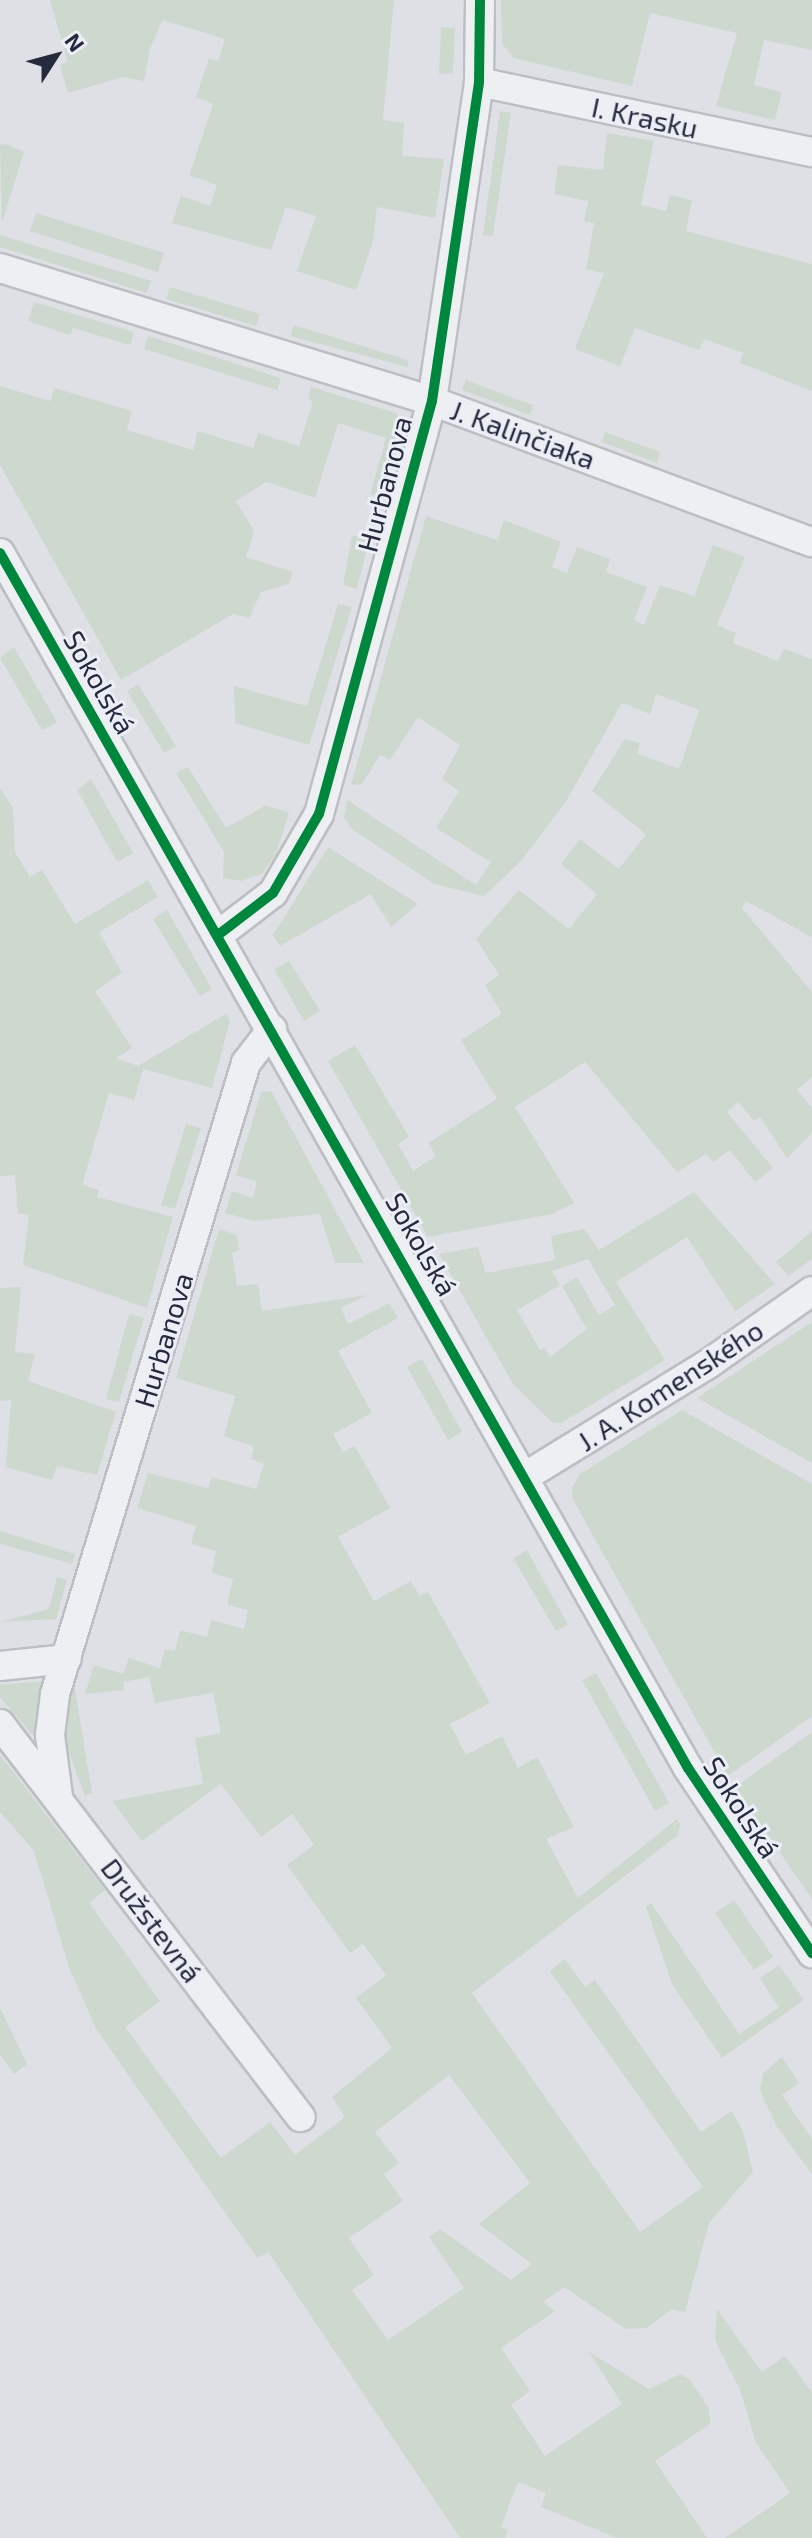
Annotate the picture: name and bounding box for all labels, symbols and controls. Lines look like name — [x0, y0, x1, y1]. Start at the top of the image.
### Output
north arrow — [16, 16, 96, 96]
text: N — [60, 28, 91, 56]
street label: I. Krasku — [589, 89, 701, 145]
street label: J. Kalinčiaka — [446, 392, 600, 476]
street label: Hurbanova — [350, 412, 418, 556]
street label: Sokolská — [57, 624, 143, 740]
street label: Sokolská — [379, 1186, 465, 1302]
street label: Hurbanova — [127, 1268, 199, 1412]
street label: J. A. Komenského — [571, 1312, 769, 1458]
street label: Sokolská — [697, 1750, 787, 1864]
street label: Družstevná — [95, 1851, 209, 1989]

